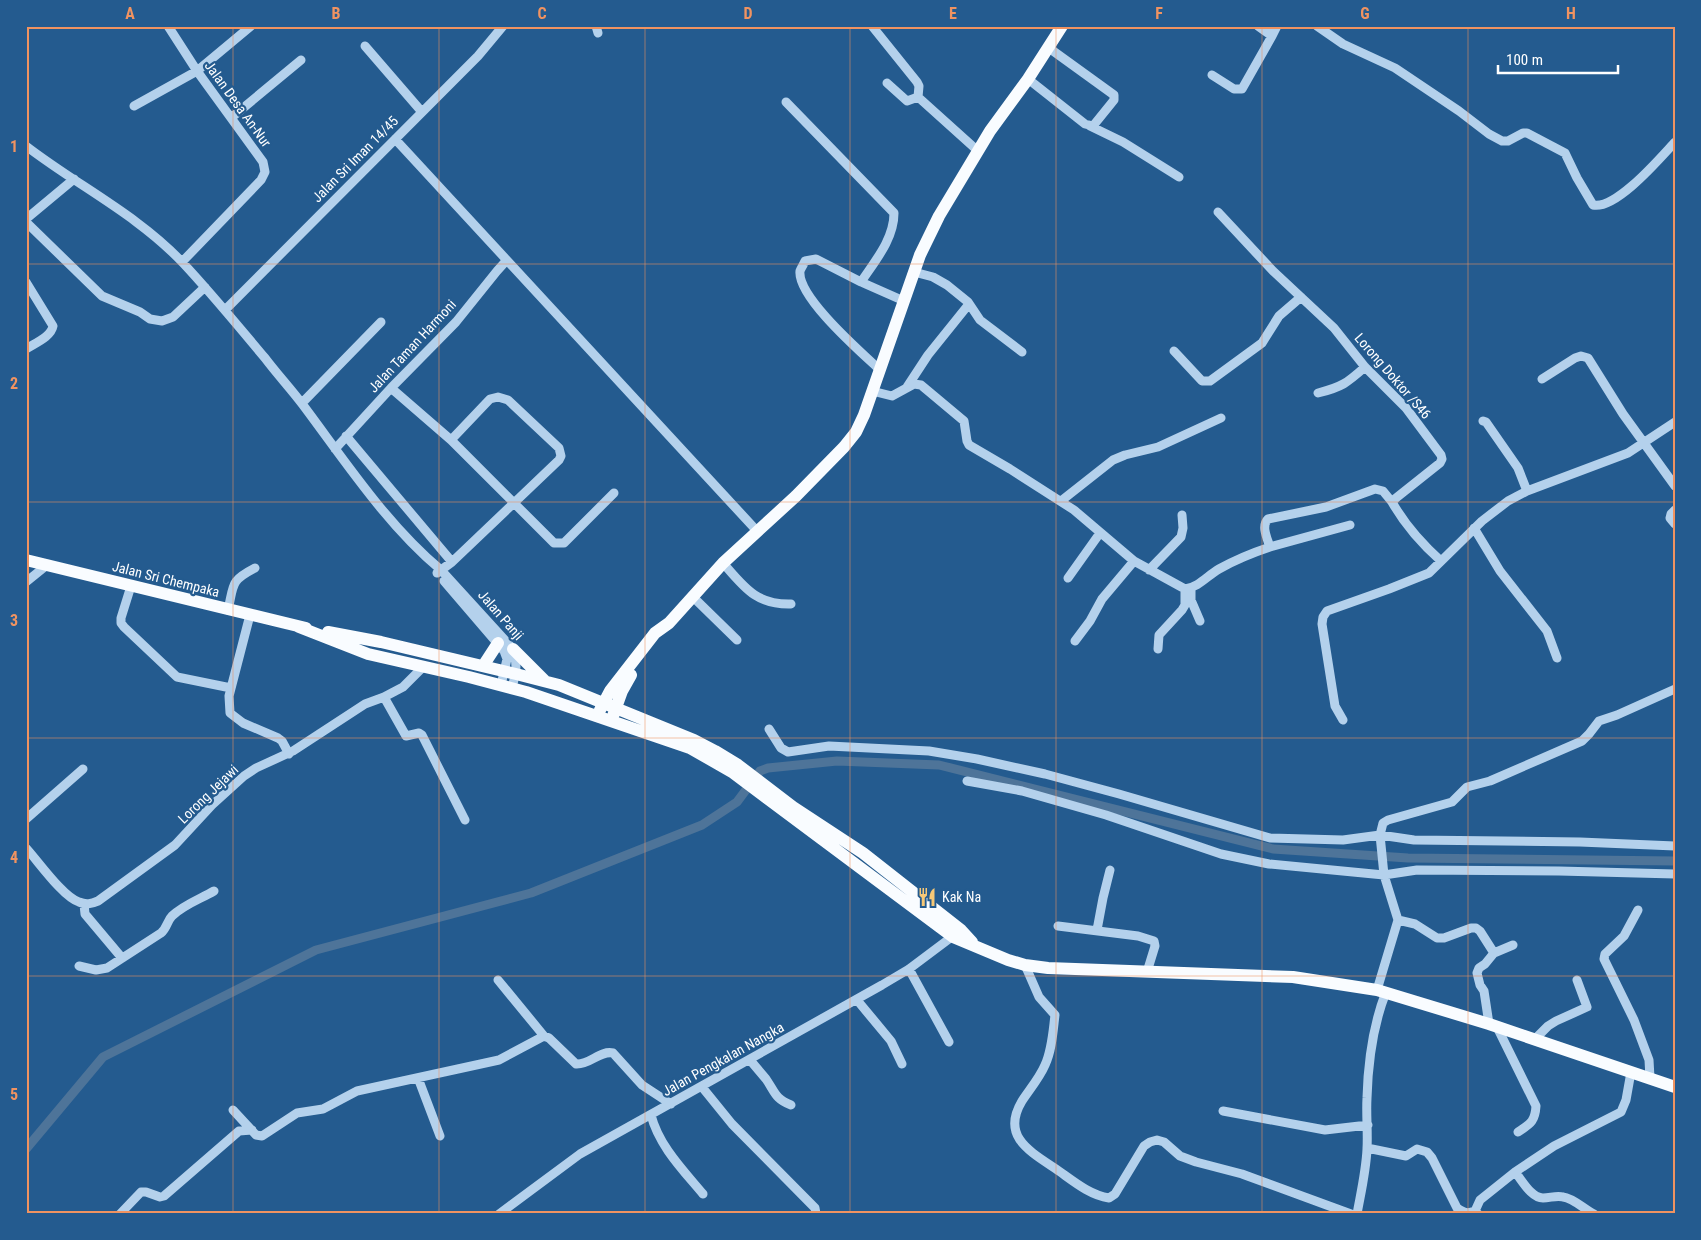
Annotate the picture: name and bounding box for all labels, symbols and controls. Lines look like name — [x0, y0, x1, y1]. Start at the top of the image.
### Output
text: A — [125, 4, 135, 23]
text: B — [332, 4, 341, 23]
text: C — [537, 4, 547, 23]
text: D — [743, 4, 753, 23]
text: E — [949, 4, 957, 23]
text: F — [1155, 4, 1163, 23]
text: G — [1360, 4, 1370, 23]
text: H — [1566, 4, 1576, 23]
scale bar — [1498, 42, 1618, 74]
text: 100 m — [1506, 51, 1543, 69]
street label: Jalan Desa An-Nur — [201, 58, 275, 150]
street label: Jalan Sri Iman 14/45 — [309, 113, 401, 205]
text: 1 — [10, 137, 18, 156]
street label: Jalan Taman Harmoni — [365, 296, 459, 396]
street label: Lorong Doktor /S46 — [1352, 330, 1434, 422]
text: 2 — [10, 374, 18, 393]
street label: Jalan Sri Chempaka — [111, 558, 221, 600]
street label: Jalan Panji — [475, 587, 527, 643]
text: 3 — [10, 611, 18, 630]
street label: Lorong Jejawi — [175, 761, 241, 827]
text: 4 — [10, 848, 18, 867]
restaurant icon: Kak Na — [916, 886, 938, 908]
place label: Kak Na — [942, 889, 981, 905]
street label: Jalan Pengkalan Nangka — [660, 1019, 786, 1099]
text: 5 — [10, 1085, 18, 1104]

